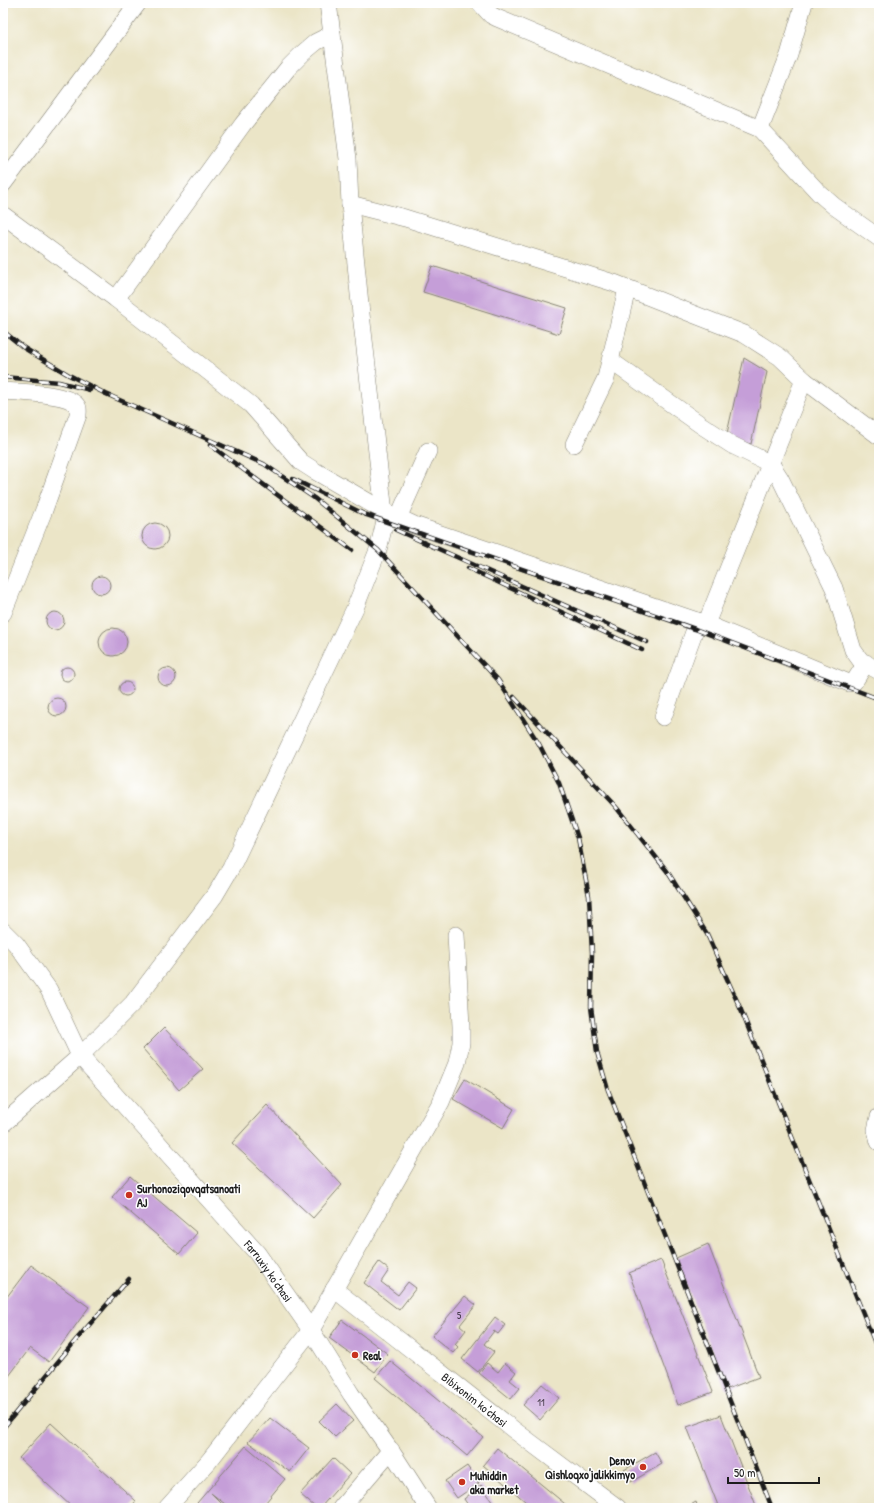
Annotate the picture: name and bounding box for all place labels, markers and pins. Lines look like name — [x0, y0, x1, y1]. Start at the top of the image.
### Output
place label: Surhonoziqovqatsanoati AJ — [137, 1180, 241, 1211]
marker: Surhonoziqovqatsanoati AJ — [124, 1190, 134, 1200]
place label: Real — [363, 1347, 382, 1364]
marker: Real — [350, 1350, 360, 1360]
place label: Denov Qishloqxo'jalikkimyo — [545, 1452, 635, 1484]
marker: Denov Qishloqxo'jalikkimyo — [638, 1462, 648, 1472]
place label: Muhiddin aka market — [470, 1467, 519, 1498]
marker: Muhiddin aka market — [457, 1477, 467, 1487]

